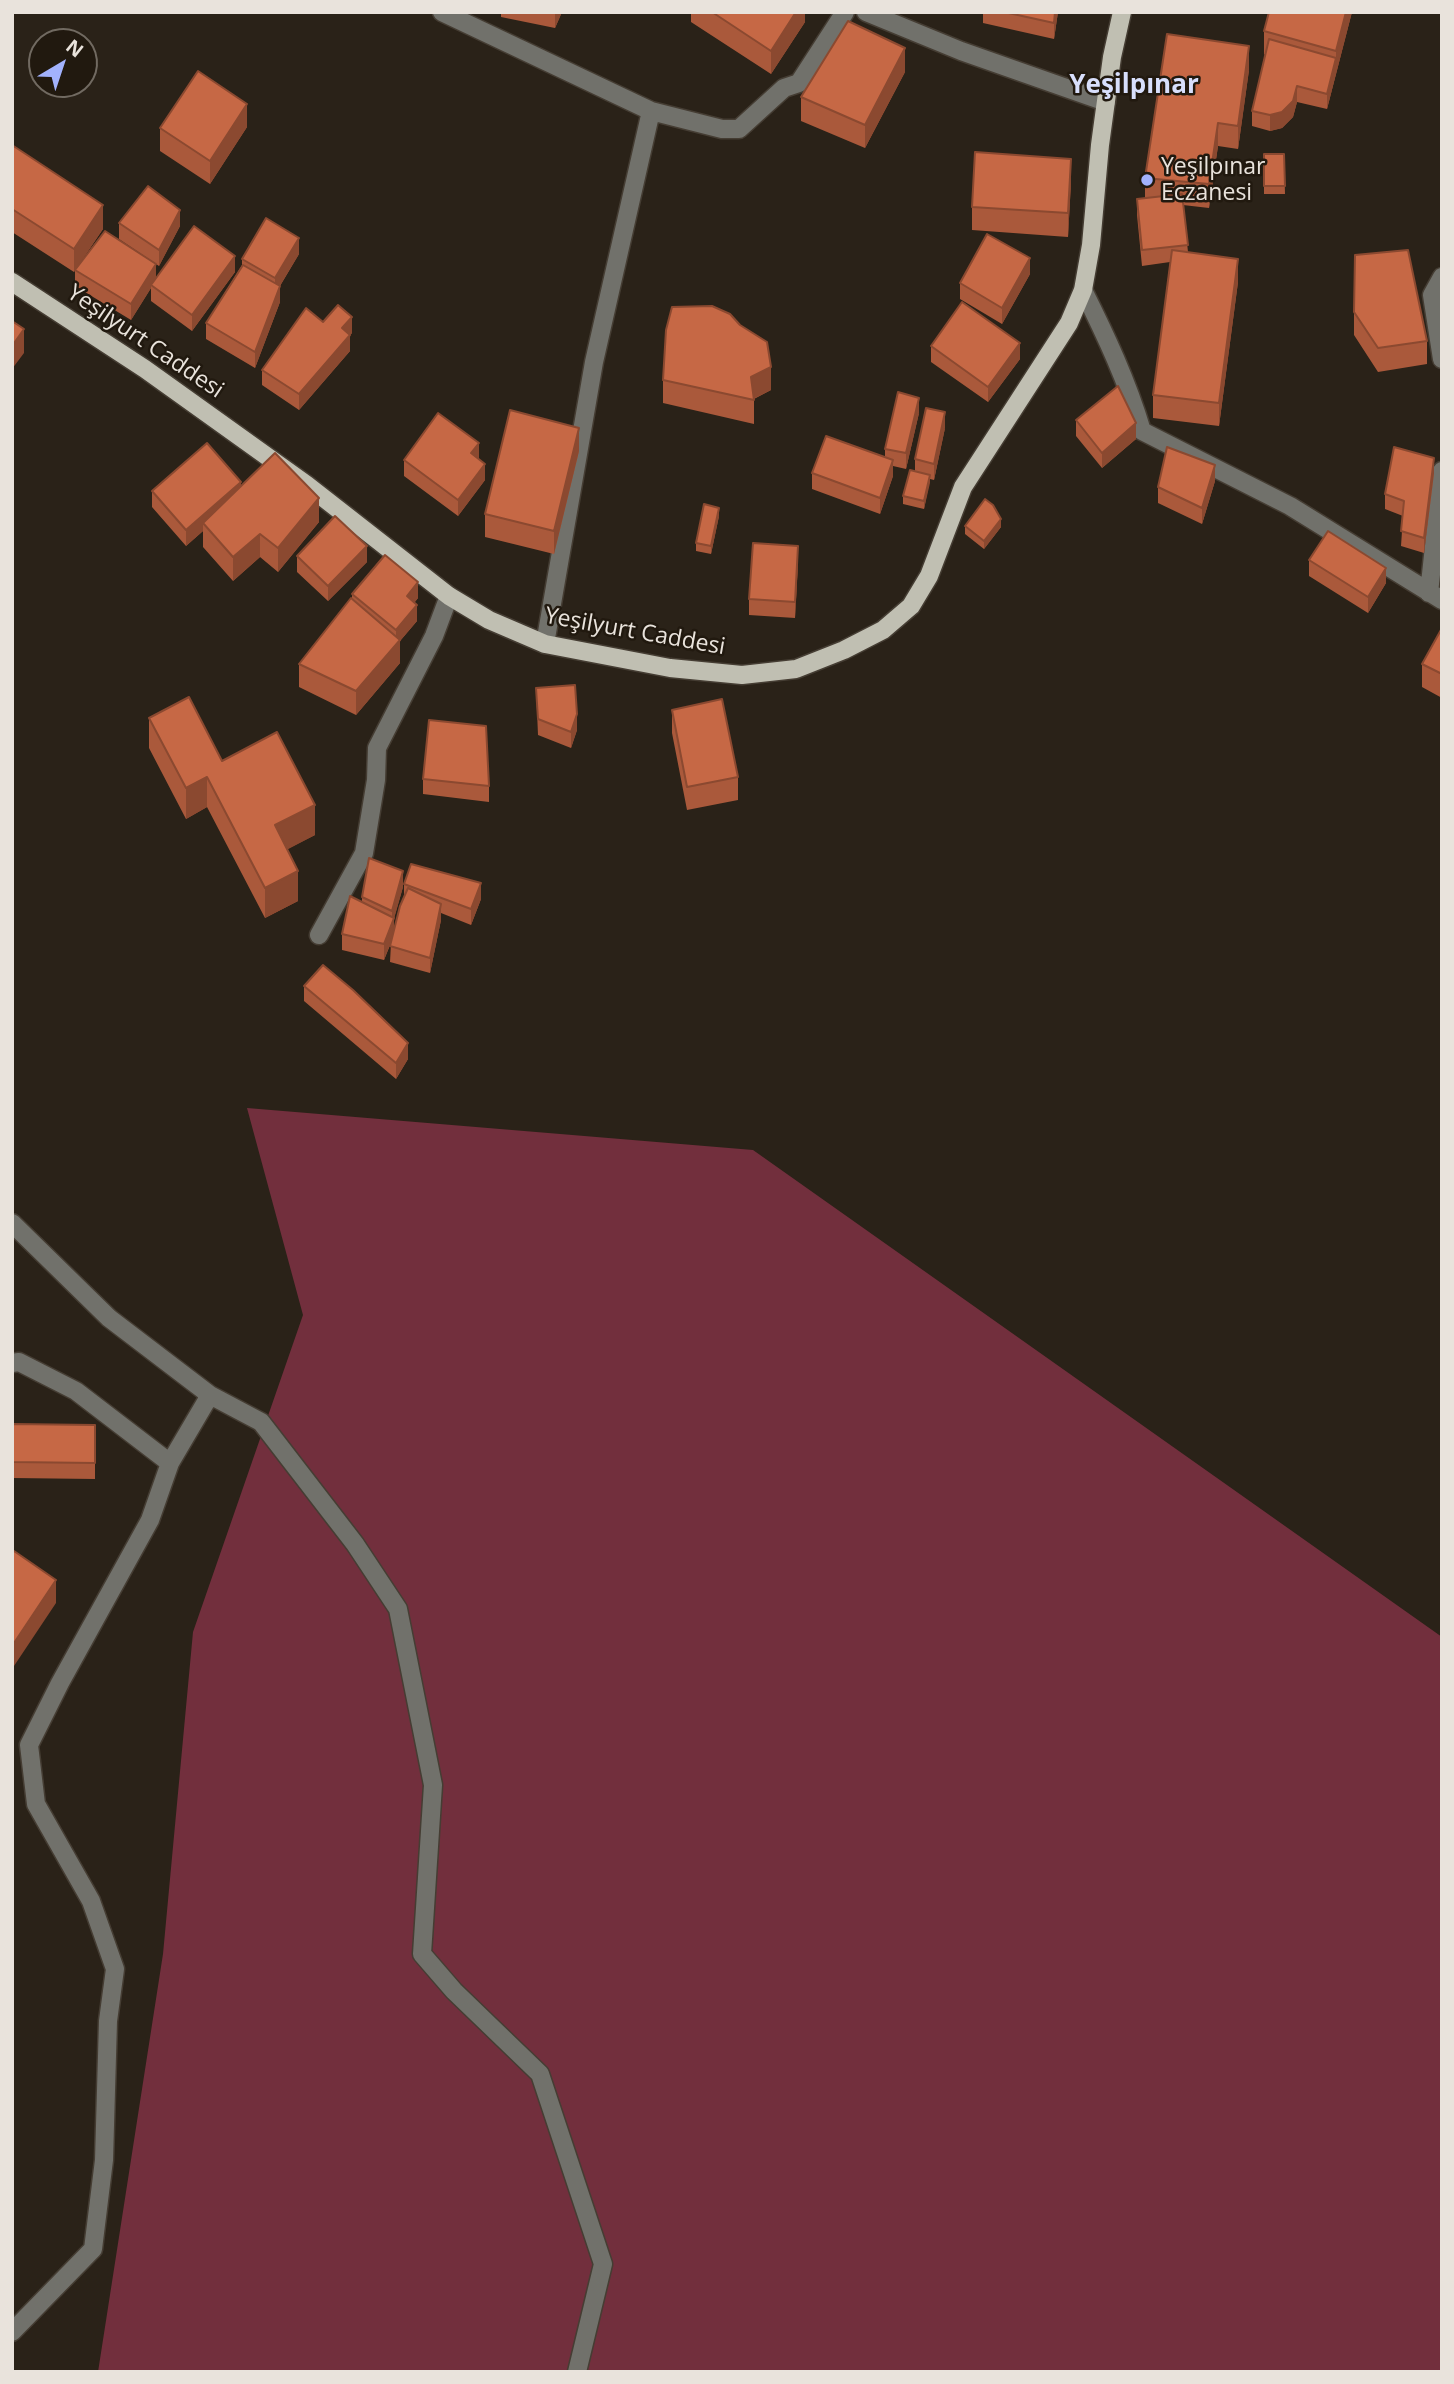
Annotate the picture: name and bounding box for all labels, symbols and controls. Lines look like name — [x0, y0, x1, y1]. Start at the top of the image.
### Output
north arrow — [28, 28, 98, 98]
text: N — [61, 33, 89, 63]
district label: Yeşilpınar — [1069, 70, 1199, 102]
place label: Yeşilpınar Eczanesi — [1161, 153, 1266, 207]
marker: Yeşilpınar Eczanesi — [1139, 172, 1155, 188]
street label: Yeşilyurt Caddesi — [62, 279, 228, 405]
street label: Yeşilyurt Caddesi — [543, 603, 727, 661]

